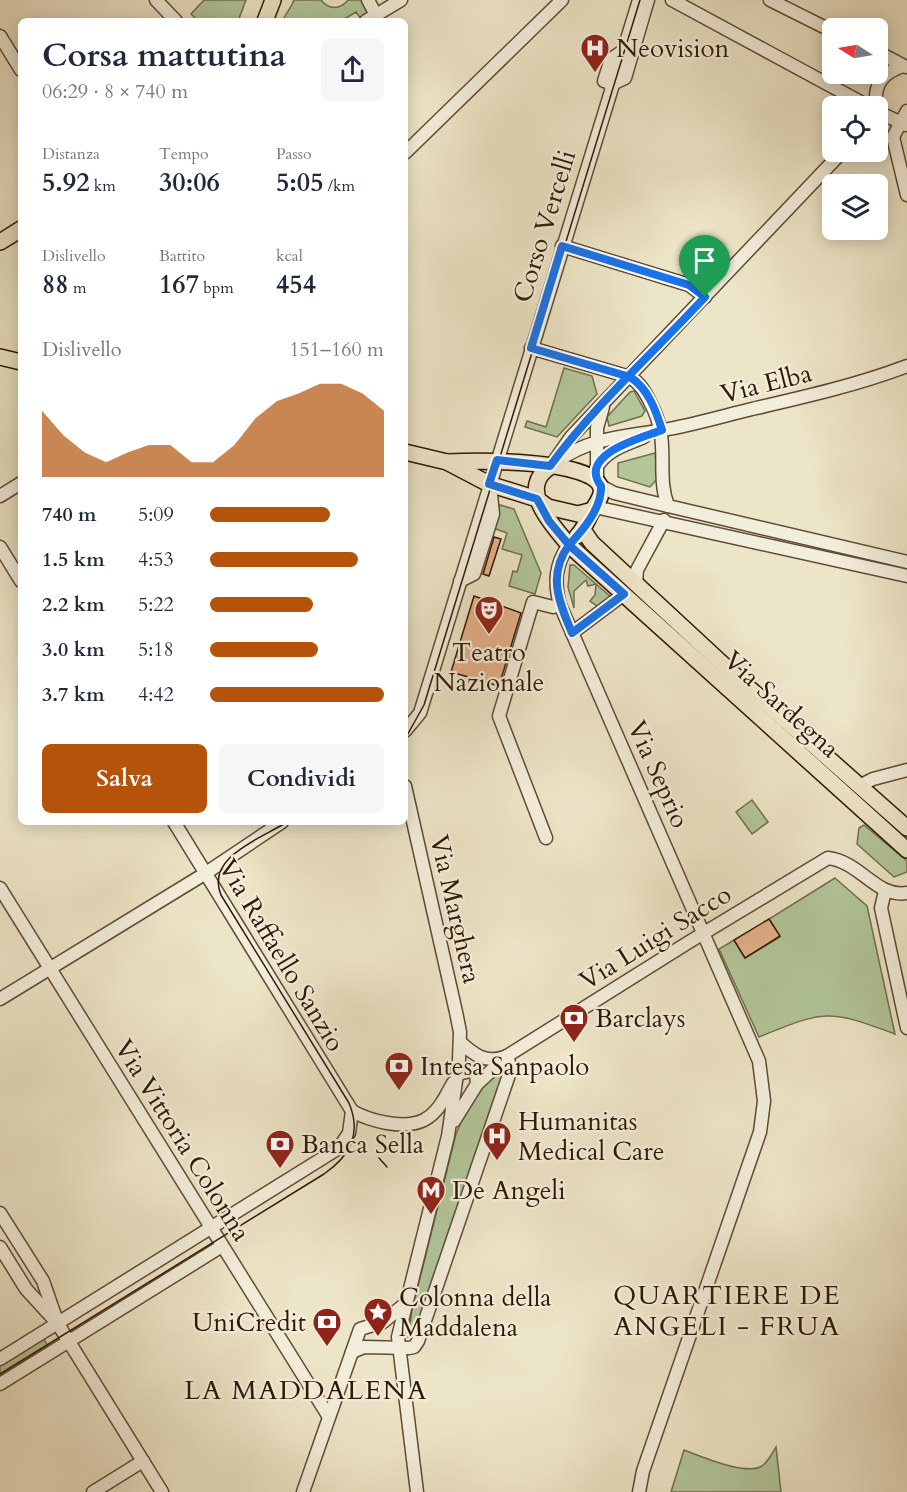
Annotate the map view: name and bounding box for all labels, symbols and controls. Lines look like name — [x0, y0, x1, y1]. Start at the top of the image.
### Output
north arrow — [822, 18, 888, 84]
map controls — [822, 18, 888, 240]
place label: Neovision — [616, 31, 730, 66]
hospital icon: Neovision — [579, 32, 611, 74]
text: Corsa mattutina — [42, 33, 286, 78]
button: share — [321, 38, 384, 101]
text: 06:29 · 8 × 740 m — [42, 78, 188, 105]
button: locate — [822, 96, 888, 162]
text: Distanza — [42, 143, 100, 165]
text: Tempo — [159, 143, 209, 165]
text: Passo — [276, 143, 312, 165]
street label: Corso Vercelli — [505, 146, 584, 307]
text: 5.92 — [42, 165, 90, 200]
text: 30:06 — [159, 165, 220, 200]
text: 5:05 — [276, 165, 324, 200]
button: layers — [822, 174, 888, 240]
text: km — [90, 175, 116, 197]
text: /km — [324, 175, 355, 197]
pin — [679, 235, 730, 297]
icon: arrive — [688, 244, 721, 277]
text: Dislivello — [42, 245, 106, 267]
text: Battito — [159, 245, 205, 267]
text: kcal — [276, 245, 303, 267]
text: 88 — [42, 267, 69, 302]
text: 167 — [159, 267, 199, 302]
text: 454 — [276, 267, 316, 302]
text: m — [69, 277, 86, 299]
text: bpm — [199, 277, 234, 299]
text: Dislivello — [42, 336, 121, 363]
text: 151–160 m — [289, 336, 384, 363]
street label: Via Elba — [717, 355, 815, 412]
text: 740 m — [42, 501, 97, 528]
text: 5:09 — [138, 501, 174, 528]
text: 1.5 km — [42, 546, 105, 573]
text: 4:53 — [138, 546, 174, 573]
text: 2.2 km — [42, 591, 105, 618]
text: 5:22 — [138, 591, 174, 618]
theatre icon: Teatro Nazionale — [473, 594, 505, 636]
place label: Teatro Nazionale — [434, 635, 544, 700]
text: 3.0 km — [42, 636, 105, 663]
text: 5:18 — [138, 636, 174, 663]
street label: Via Sardegna — [716, 643, 847, 766]
text: 3.7 km — [42, 681, 105, 708]
text: 4:42 — [138, 681, 174, 708]
street label: Via Seprio — [619, 715, 698, 833]
button: Salva — [42, 744, 207, 813]
button: Condividi — [219, 744, 384, 813]
street label: Via Marghera — [421, 832, 490, 987]
street label: Via Raffaello Sanzio — [210, 852, 353, 1058]
street label: Via Luigi Sacco — [573, 877, 738, 998]
place label: Barclays — [595, 1001, 686, 1036]
bank icon: Barclays — [558, 1002, 590, 1044]
street label: Via Vittoria Colonna — [106, 1033, 259, 1248]
place label: Intesa Sanpaolo — [420, 1049, 589, 1084]
bank icon: Intesa Sanpaolo — [383, 1050, 415, 1092]
place label: Humanitas Medical Care — [518, 1104, 665, 1169]
hospital icon: Humanitas Medical Care — [481, 1120, 513, 1162]
place label: Banca Sella — [301, 1127, 424, 1162]
bank icon: Banca Sella — [264, 1128, 296, 1170]
place label: De Angeli — [452, 1173, 566, 1208]
metro station icon: De Angeli — [415, 1174, 447, 1216]
district label: QUARTIERE DE ANGELI - FRUA — [613, 1277, 841, 1345]
place label: Colonna della Maddalena — [399, 1280, 551, 1345]
place icon: Colonna della Maddalena — [362, 1296, 394, 1338]
place label: UniCredit — [192, 1305, 306, 1340]
bank icon: UniCredit — [311, 1306, 343, 1348]
district label: LA MADDALENA — [184, 1372, 428, 1409]

